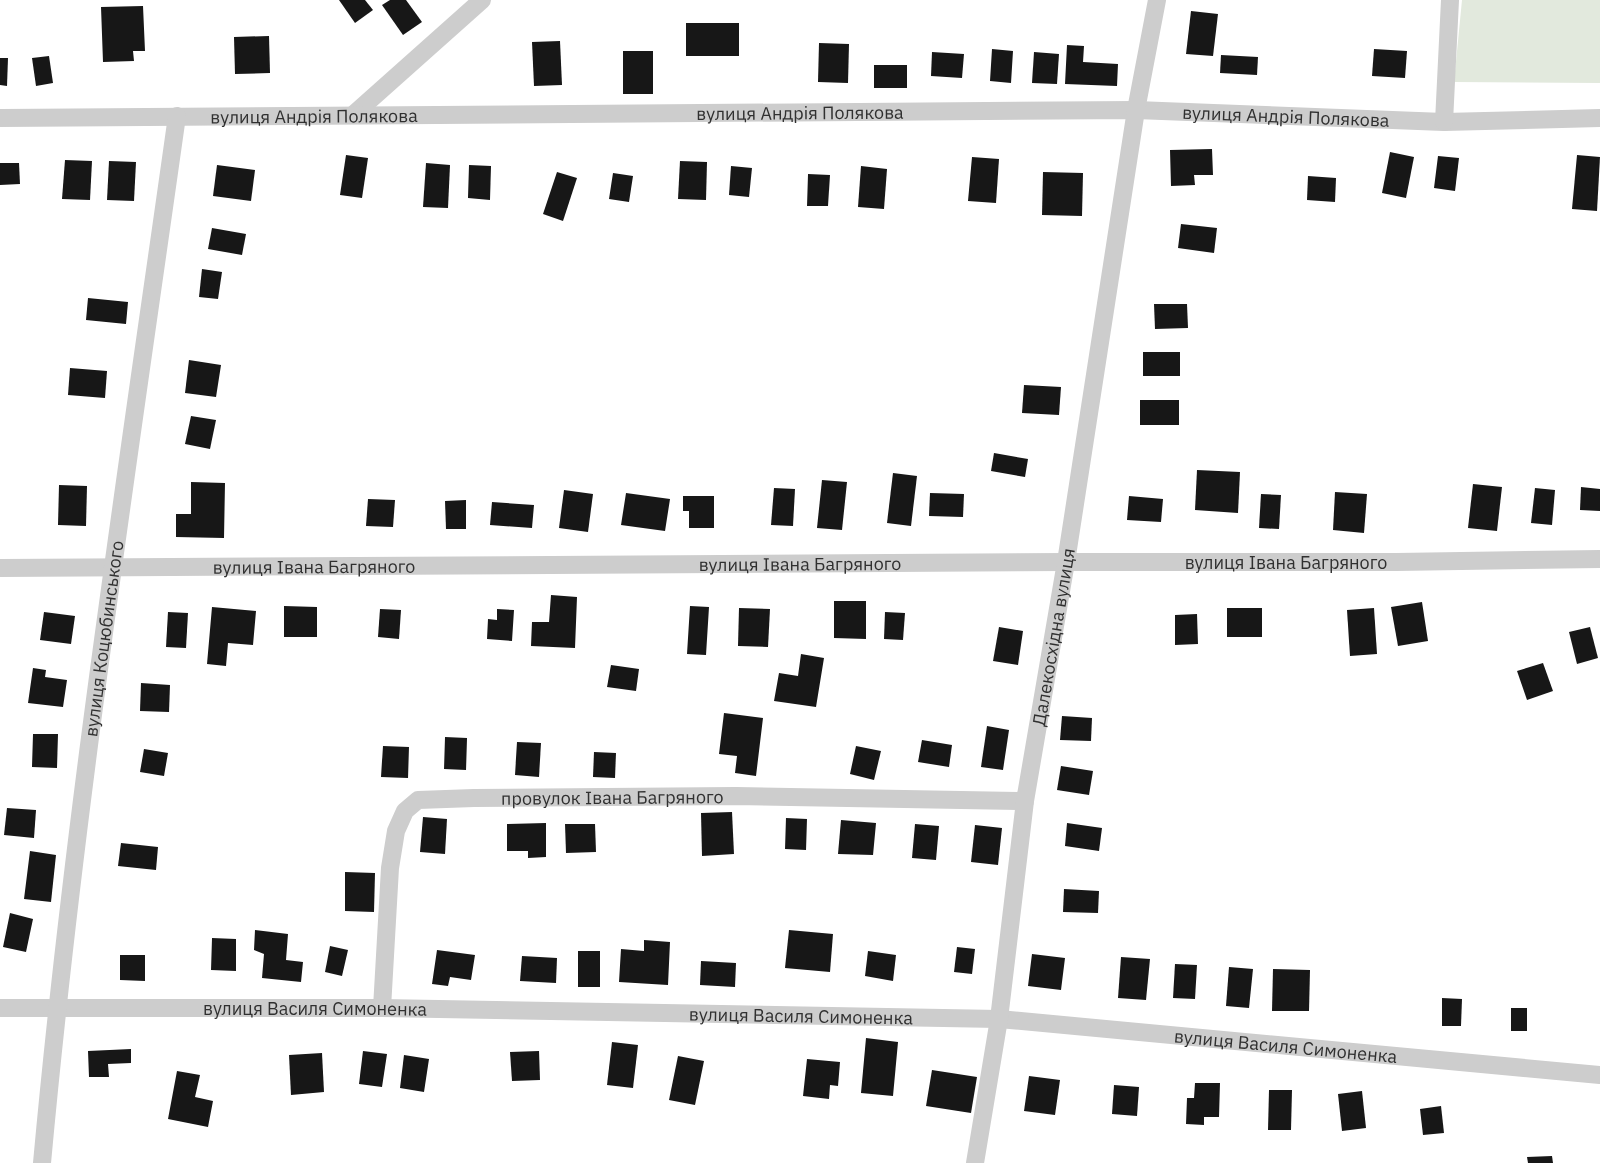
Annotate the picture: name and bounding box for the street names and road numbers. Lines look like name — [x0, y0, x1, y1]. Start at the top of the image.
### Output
street label: вулиця Андрія Полякова — [696, 100, 904, 125]
street label: вулиця Андрія Полякова — [1182, 100, 1390, 131]
street label: вулиця Андрія Полякова — [210, 104, 418, 128]
street label: вулиця Коцюбинського — [79, 539, 128, 738]
street label: Далекосхідна вулиця — [1027, 546, 1080, 728]
street label: вулиця Івана Багряного — [699, 551, 901, 576]
street label: вулиця Івана Багряного — [1185, 551, 1387, 574]
street label: вулиця Івана Багряного — [213, 554, 415, 578]
street label: провулок Івана Багряного — [501, 785, 724, 809]
street label: вулиця Василя Симоненка — [203, 997, 428, 1020]
street label: вулиця Василя Симоненка — [689, 1002, 914, 1029]
street label: вулиця Василя Симоненка — [1173, 1024, 1399, 1068]

